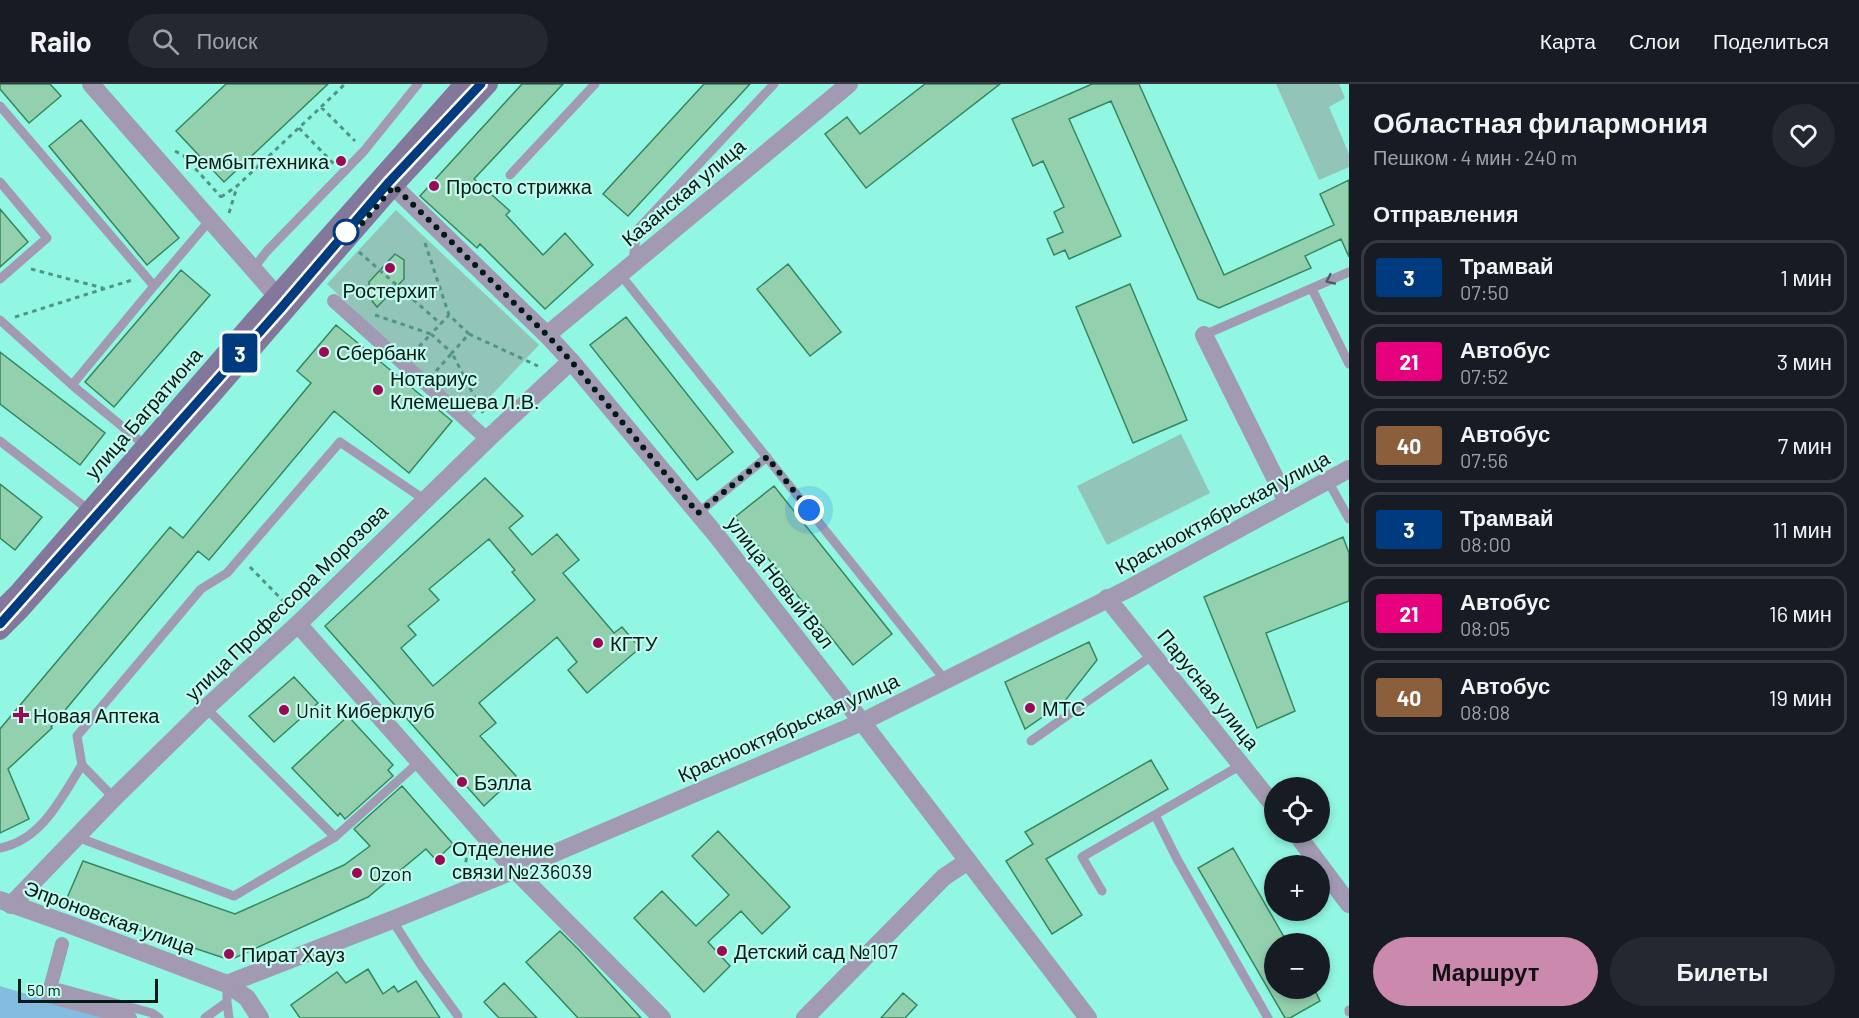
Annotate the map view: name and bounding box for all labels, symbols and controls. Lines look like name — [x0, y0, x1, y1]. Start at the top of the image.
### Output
search box — [128, 14, 548, 68]
text: Railo — [30, 24, 92, 58]
icon: search — [149, 25, 182, 58]
text: Поиск — [197, 27, 258, 53]
text: Карта — [1540, 28, 1596, 53]
text: Слои — [1629, 28, 1680, 53]
text: Поделиться — [1713, 28, 1829, 53]
button: heart — [1772, 104, 1835, 167]
text: Областная филармония — [1373, 105, 1708, 139]
street label: Казанская улица — [616, 133, 750, 251]
text: Пешком · 4 мин · 240 m — [1373, 145, 1577, 169]
place label: Рембыттехника — [185, 149, 330, 173]
marker: Рембыттехника — [334, 154, 348, 168]
place label: Просто стрижка — [446, 174, 593, 198]
marker: Просто стрижка — [427, 179, 441, 193]
text: Отправления — [1373, 200, 1519, 226]
unlabelled marker — [333, 219, 359, 245]
text: Трамвай — [1460, 252, 1554, 278]
marker: Ростерхит — [383, 261, 397, 275]
text: 1 мин — [1780, 264, 1832, 290]
text: 3 — [1403, 265, 1415, 290]
one-way arrow — [1326, 273, 1337, 285]
place label: Ростерхит — [343, 278, 437, 302]
text: 07:50 — [1460, 280, 1509, 304]
line badge: 3 — [220, 334, 260, 372]
text: Автобус — [1460, 336, 1550, 362]
place label: Сбербанк — [336, 340, 426, 364]
text: 3 — [234, 341, 246, 366]
street label: улица Багратиона — [80, 342, 207, 483]
marker: Сбербанк — [317, 345, 331, 359]
text: 3 мин — [1777, 348, 1832, 374]
text: 21 — [1399, 349, 1419, 374]
text: 07:52 — [1460, 364, 1509, 388]
place label: Нотариус Клемешева Л.В. — [390, 366, 540, 413]
marker: Нотариус Клемешева Л.В. — [371, 383, 385, 397]
text: Автобус — [1460, 420, 1550, 446]
text: 7 мин — [1778, 432, 1832, 458]
text: 40 — [1397, 433, 1421, 458]
street label: Краснооктябрьская улица — [1111, 445, 1334, 579]
text: 07:56 — [1460, 448, 1508, 472]
your location — [794, 495, 824, 525]
street label: улица Профессора Морозова — [180, 498, 393, 705]
text: Трамвай — [1460, 504, 1554, 530]
street label: улица Новый Вал — [722, 511, 840, 653]
text: 11 мин — [1773, 516, 1832, 542]
text: 3 — [1403, 517, 1415, 542]
text: 08:00 — [1460, 532, 1511, 556]
text: Автобус — [1460, 588, 1550, 614]
text: 16 мин — [1769, 600, 1832, 626]
text: 21 — [1399, 601, 1419, 626]
text: 08:05 — [1460, 616, 1510, 640]
street label: Парусная улица — [1153, 624, 1265, 755]
place label: КГТУ — [610, 631, 658, 655]
marker: КГТУ — [591, 636, 605, 650]
street label: Краснооктябрьская улица — [674, 667, 903, 787]
text: Автобус — [1460, 672, 1550, 698]
text: 19 мин — [1769, 684, 1832, 710]
text: 40 — [1397, 685, 1421, 710]
place label: МТС — [1042, 696, 1085, 720]
place label: Unit Киберклуб — [296, 698, 435, 722]
text: 08:08 — [1460, 700, 1510, 724]
marker: МТС — [1023, 701, 1037, 715]
place label: Новая Аптека — [33, 703, 160, 727]
marker: Unit Киберклуб — [277, 703, 291, 717]
marker: Новая Аптека — [14, 708, 28, 722]
place label: Бэлла — [474, 770, 532, 794]
marker: Бэлла — [455, 775, 469, 789]
map controls — [1264, 777, 1330, 999]
button: locate — [1264, 777, 1330, 843]
place label: Отделение связи №236039 — [452, 836, 592, 883]
marker: Отделение связи №236039 — [433, 853, 447, 867]
button: + — [1264, 855, 1330, 921]
place label: Ozon — [369, 861, 412, 885]
marker: Ozon — [350, 866, 364, 880]
street label: Эпроновская улица — [21, 875, 200, 959]
button: − — [1264, 933, 1330, 999]
button: Маршрут — [1373, 937, 1598, 1006]
button: Билеты — [1610, 937, 1835, 1006]
place label: Детский сад №107 — [734, 939, 899, 963]
place label: Пират Хауз — [241, 942, 345, 966]
marker: Детский сад №107 — [715, 944, 729, 958]
marker: Пират Хауз — [222, 947, 236, 961]
scale bar — [18, 976, 158, 1004]
text: 50 m — [27, 980, 61, 999]

